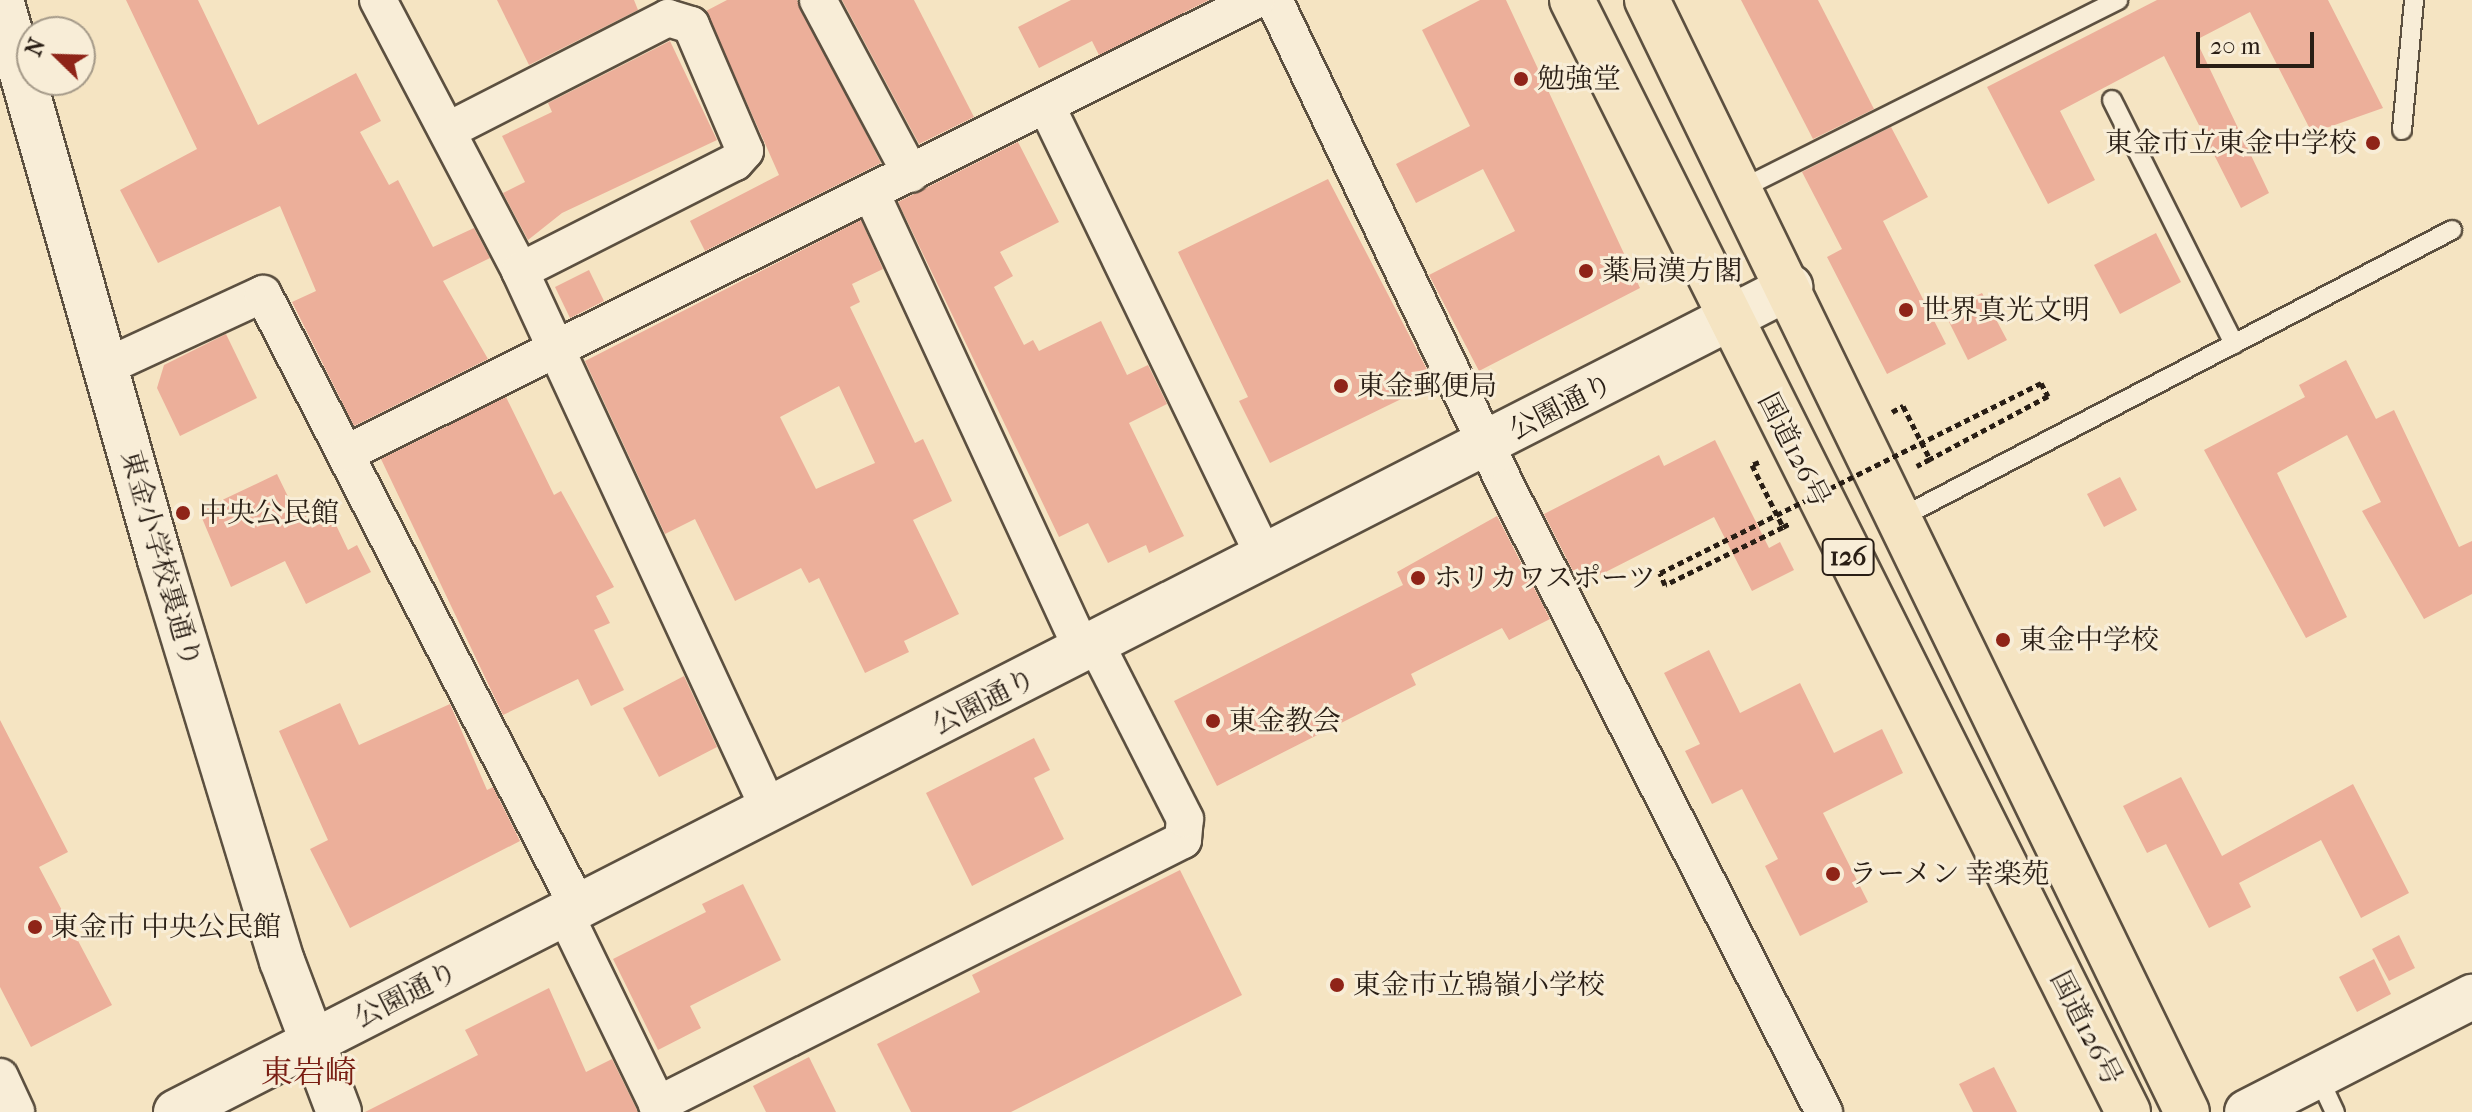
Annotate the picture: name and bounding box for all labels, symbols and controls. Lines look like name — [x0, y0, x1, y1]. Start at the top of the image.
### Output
north arrow — [16, 16, 96, 96]
scale bar — [2200, 16, 2318, 66]
text: 20 m — [2210, 32, 2261, 60]
text: N — [21, 35, 51, 60]
place label: 勉強堂 — [1537, 62, 1621, 96]
marker: 勉強堂 — [1512, 70, 1530, 88]
place label: 東金市立東金中学校 — [2105, 126, 2357, 160]
marker: 東金市立東金中学校 — [2364, 134, 2382, 152]
place label: 薬局漢方閣 — [1602, 254, 1742, 288]
marker: 薬局漢方閣 — [1577, 262, 1595, 280]
place label: 世界真光文明 — [1922, 293, 2090, 327]
marker: 世界真光文明 — [1897, 301, 1915, 319]
street label: 公園通り — [1503, 367, 1619, 447]
place label: 東金郵便局 — [1357, 369, 1497, 403]
marker: 東金郵便局 — [1332, 377, 1350, 395]
street label: 国道126号 — [1751, 387, 1837, 513]
street label: 東金小学校裏通り — [114, 447, 208, 671]
place label: 中央公民館 — [199, 496, 339, 530]
marker: 中央公民館 — [174, 504, 192, 522]
road number: 126 — [1820, 535, 1876, 579]
place label: ホリカワスポーツ — [1434, 561, 1658, 595]
marker: ホリカワスポーツ — [1409, 569, 1427, 587]
place label: 東金中学校 — [2019, 623, 2159, 657]
marker: 東金中学校 — [1994, 631, 2012, 649]
street label: 公園通り — [926, 662, 1042, 742]
place label: 東金教会 — [1229, 704, 1341, 738]
marker: 東金教会 — [1204, 712, 1222, 730]
place label: ラーメン 幸楽苑 — [1849, 857, 2051, 891]
marker: ラーメン 幸楽苑 — [1824, 865, 1842, 883]
place label: 東金市 中央公民館 — [51, 910, 281, 944]
marker: 東金市 中央公民館 — [26, 918, 44, 936]
street label: 公園通り — [348, 955, 464, 1035]
street label: 国道126号 — [2043, 965, 2129, 1091]
place label: 東金市立鴇嶺小学校 — [1353, 968, 1605, 1002]
marker: 東金市立鴇嶺小学校 — [1328, 976, 1346, 994]
district label: 東岩崎 — [261, 1054, 357, 1092]

